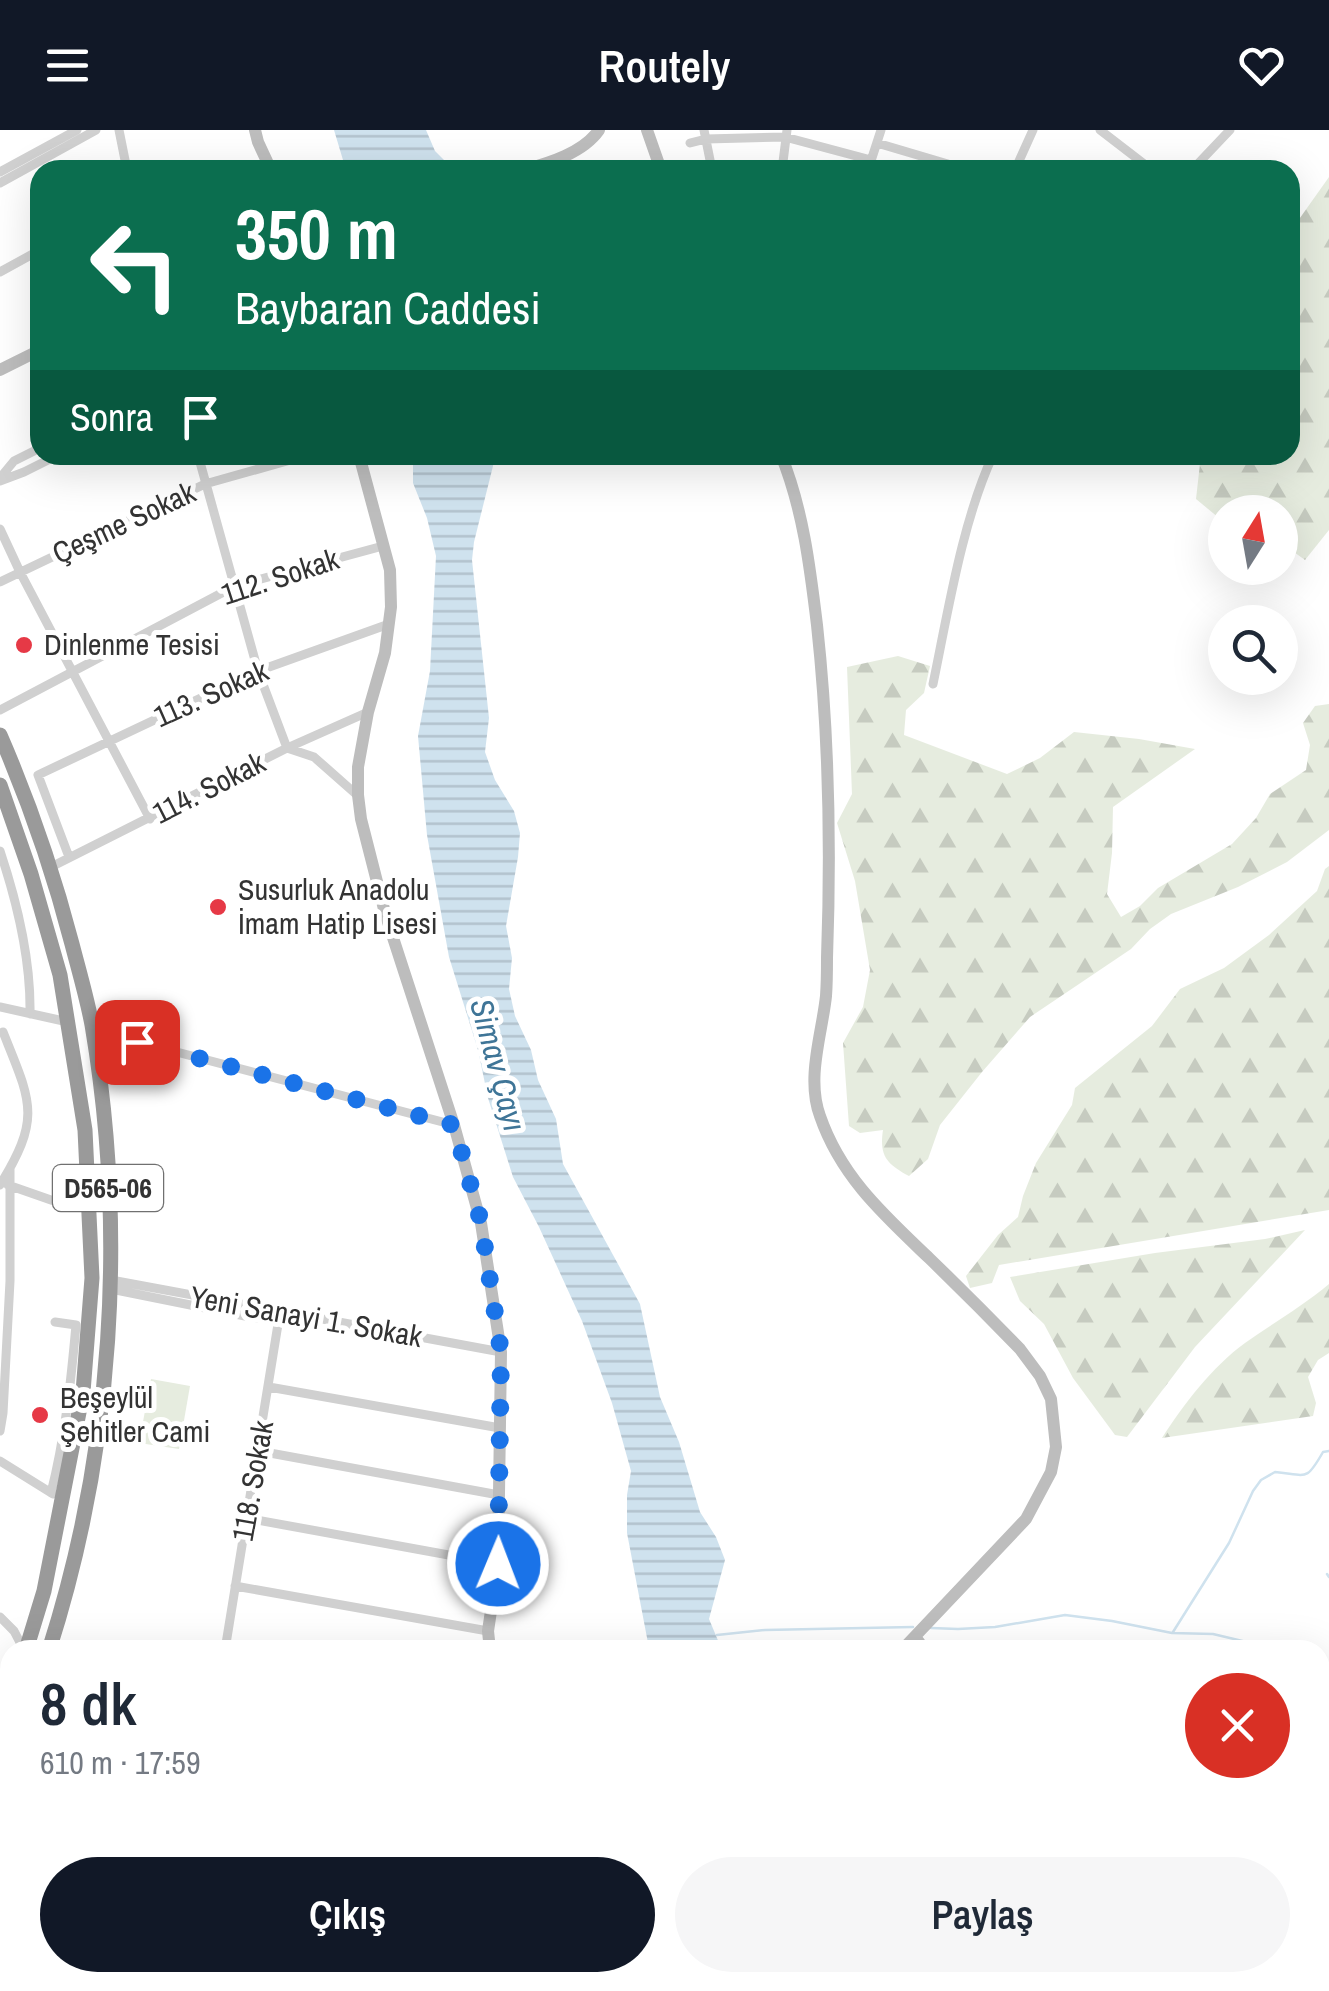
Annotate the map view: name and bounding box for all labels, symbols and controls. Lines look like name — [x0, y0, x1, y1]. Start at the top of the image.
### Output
text: Routely — [599, 35, 730, 96]
icon: menu — [40, 38, 95, 93]
icon: heart — [1234, 38, 1289, 93]
text: 350 m — [235, 187, 398, 281]
icon: left — [70, 200, 200, 330]
text: Baybaran Caddesi — [235, 277, 541, 338]
icon: arrive — [173, 390, 228, 445]
text: Sonra — [70, 392, 153, 443]
street label: Çeşme Sokak — [46, 471, 202, 573]
north arrow — [1208, 495, 1298, 585]
map controls — [1208, 495, 1298, 695]
street label: 112. Sokak — [216, 538, 344, 614]
button: search — [1208, 605, 1298, 695]
place label: Dinlenme Tesisi — [44, 624, 220, 664]
marker: Dinlenme Tesisi — [13, 634, 35, 656]
street label: 113. Sokak — [147, 650, 275, 736]
street label: 114. Sokak — [145, 741, 272, 832]
place label: Susurluk Anadolu İmam Hatip Lisesi — [238, 869, 438, 943]
marker: Susurluk Anadolu İmam Hatip Lisesi — [207, 896, 229, 918]
water label: Simav Çayı — [460, 994, 537, 1136]
pin — [95, 1000, 180, 1085]
icon: arrive — [110, 1015, 165, 1070]
road number: D565-06 — [53, 1165, 163, 1211]
street label: Yeni Sanayi 1. Sokak — [187, 1276, 426, 1356]
place label: Beşeylül Şehitler Cami — [60, 1377, 210, 1451]
marker: Beşeylül Şehitler Cami — [29, 1404, 51, 1426]
street label: 118. Sokak — [222, 1417, 282, 1544]
position arrow — [446, 1512, 550, 1616]
text: 8 dk — [40, 1663, 137, 1744]
button: close — [1185, 1673, 1290, 1778]
text: 610 m · 17:59 — [40, 1741, 200, 1784]
button: Çıkış — [40, 1857, 655, 1972]
button: Paylaş — [675, 1857, 1290, 1972]

